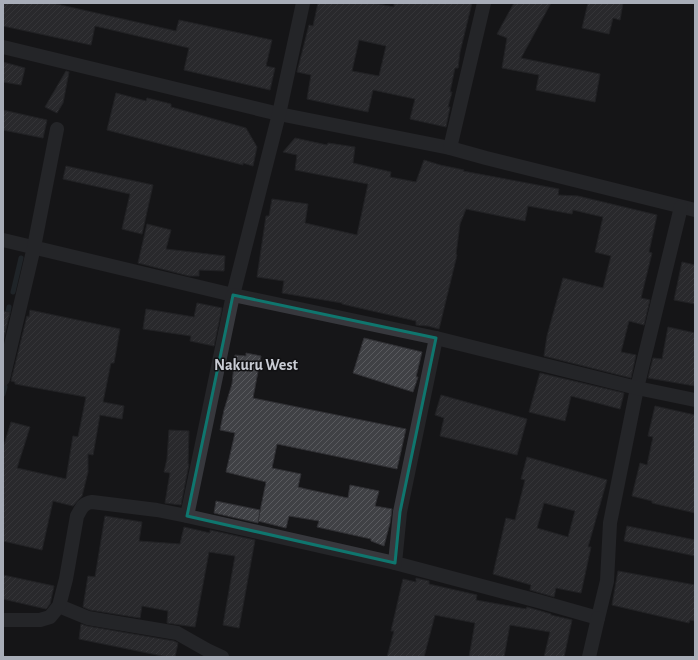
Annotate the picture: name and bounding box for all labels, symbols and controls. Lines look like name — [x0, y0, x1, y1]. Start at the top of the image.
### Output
district label: Nakuru West — [214, 357, 299, 373]

